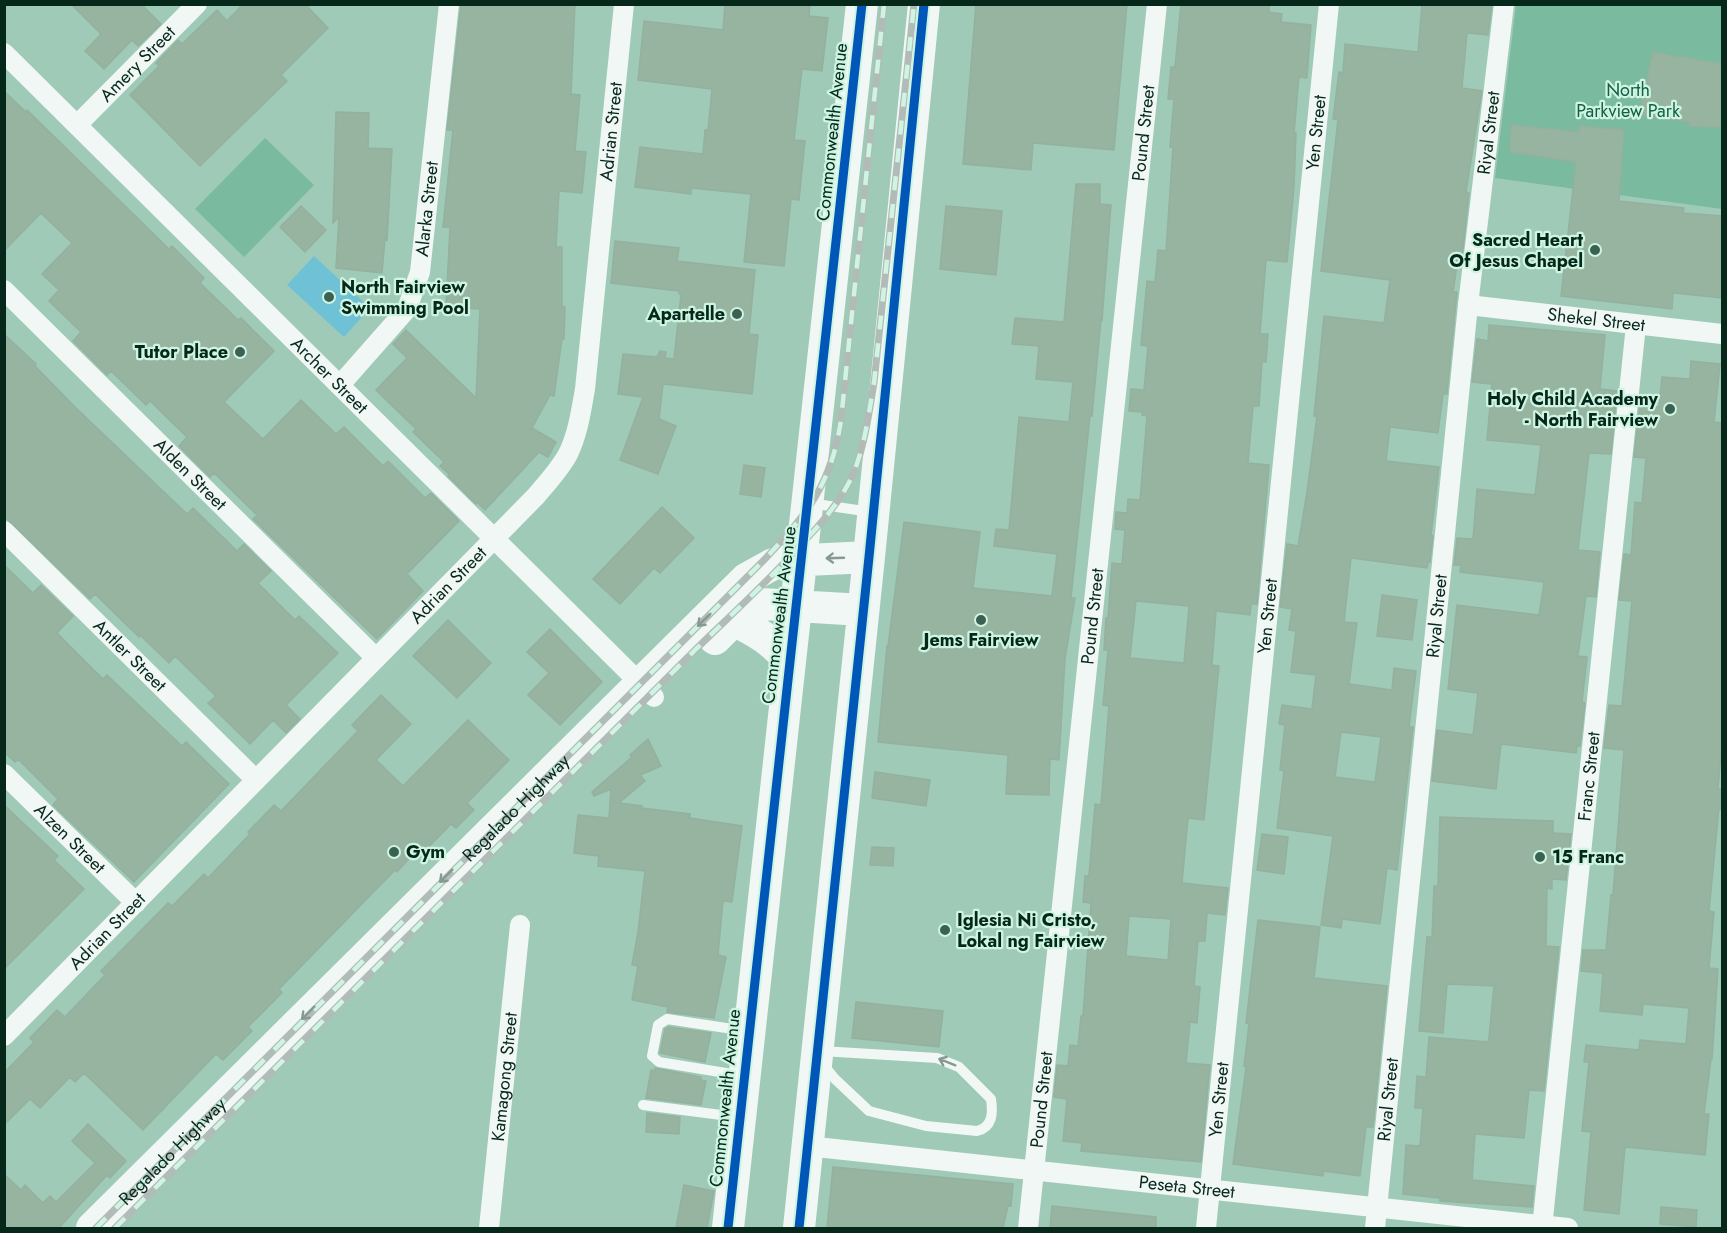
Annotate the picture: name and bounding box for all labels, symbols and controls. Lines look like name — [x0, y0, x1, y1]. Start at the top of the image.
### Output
street label: Amery Street — [94, 19, 182, 108]
street label: Commonwealth Avenue — [810, 42, 854, 222]
park label: North Parkview Park — [1576, 77, 1680, 124]
street label: Adrian Street — [593, 80, 629, 183]
street label: Pound Street — [1125, 83, 1161, 183]
street label: Riyal Street — [1471, 89, 1507, 176]
street label: Yen Street — [1299, 93, 1333, 171]
street label: Alarka Street — [409, 159, 445, 258]
place label: Sacred Heart Of Jesus Chapel — [1449, 227, 1583, 274]
marker: Sacred Heart Of Jesus Chapel — [1588, 243, 1602, 257]
place label: North Fairview Swimming Pool — [341, 274, 469, 321]
marker: North Fairview Swimming Pool — [322, 290, 336, 304]
place label: Apartelle — [646, 301, 725, 327]
street label: Shekel Street — [1546, 301, 1647, 338]
marker: Apartelle — [730, 307, 744, 321]
street label: Archer Street — [285, 331, 374, 420]
place label: Tutor Place — [135, 339, 228, 365]
marker: Tutor Place — [233, 345, 247, 359]
place label: Holy Child Academy - North Fairview — [1487, 386, 1659, 433]
marker: Holy Child Academy - North Fairview — [1663, 402, 1677, 416]
street label: Alden Street — [148, 432, 233, 517]
street label: Commonwealth Avenue — [755, 525, 803, 705]
street label: Adrian Street — [404, 540, 493, 630]
one-way arrow — [825, 553, 845, 564]
street label: Pound Street — [1074, 566, 1111, 666]
street label: Riyal Street — [1420, 572, 1454, 659]
street label: Yen Street — [1251, 577, 1284, 655]
street label: Antler Street — [87, 613, 173, 698]
one-way arrow — [696, 613, 711, 627]
marker: Jems Fairview — [974, 613, 988, 627]
place label: Jems Fairview — [921, 627, 1039, 653]
street label: Franc Street — [1571, 730, 1607, 823]
street label: Regalado Highway — [456, 748, 576, 868]
street label: Alzen Street — [28, 797, 112, 880]
place label: Gym — [406, 839, 445, 865]
place label: 15 Franc — [1552, 844, 1624, 870]
marker: Gym — [387, 845, 401, 859]
marker: 15 Franc — [1533, 850, 1547, 864]
one-way arrow — [439, 868, 454, 883]
street label: Adrian Street — [63, 886, 152, 976]
place label: Iglesia Ni Cristo, Lokal ng Fairview — [957, 907, 1105, 954]
marker: Iglesia Ni Cristo, Lokal ng Fairview — [938, 923, 952, 937]
one-way arrow — [301, 1006, 315, 1021]
street label: Commonwealth Avenue — [703, 1008, 747, 1188]
street label: Kamagong Street — [485, 1010, 524, 1143]
street label: Pound Street — [1024, 1050, 1060, 1149]
one-way arrow — [938, 1056, 956, 1067]
street label: Riyal Street — [1371, 1056, 1405, 1143]
street label: Yen Street — [1202, 1060, 1236, 1138]
street label: Regalado Highway — [113, 1092, 232, 1211]
street label: Peseta Street — [1137, 1169, 1237, 1205]

